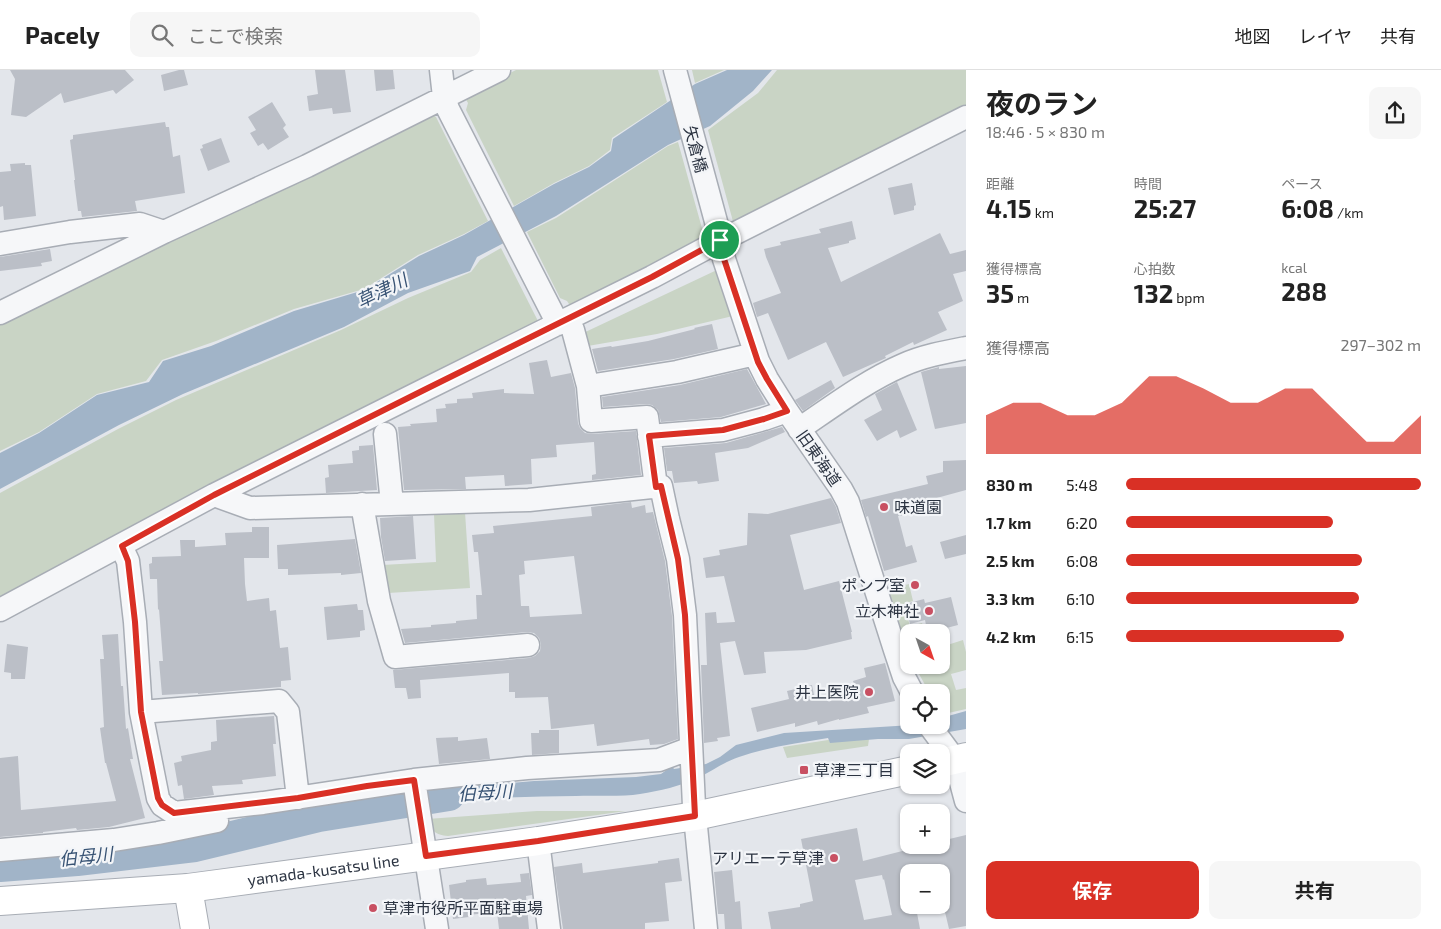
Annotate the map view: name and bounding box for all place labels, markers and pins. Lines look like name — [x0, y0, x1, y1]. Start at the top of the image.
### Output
pin — [699, 219, 741, 261]
place label: 味道園 — [894, 497, 942, 516]
marker: 味道園 — [878, 501, 890, 513]
place label: ポンプ室 — [841, 575, 905, 594]
marker: ポンプ室 — [909, 579, 921, 591]
place label: 立木神社 — [855, 601, 919, 620]
marker: 立木神社 — [923, 605, 935, 617]
place label: 井上医院 — [795, 682, 859, 701]
marker: 井上医院 — [863, 686, 875, 698]
place label: 草津三丁目 — [814, 760, 894, 779]
marker: 草津三丁目 — [798, 764, 810, 776]
place label: アリエーテ草津 — [712, 848, 824, 867]
marker: アリエーテ草津 — [828, 852, 840, 864]
place label: 草津市役所平面駐車場 — [383, 898, 543, 917]
marker: 草津市役所平面駐車場 — [367, 902, 379, 914]

